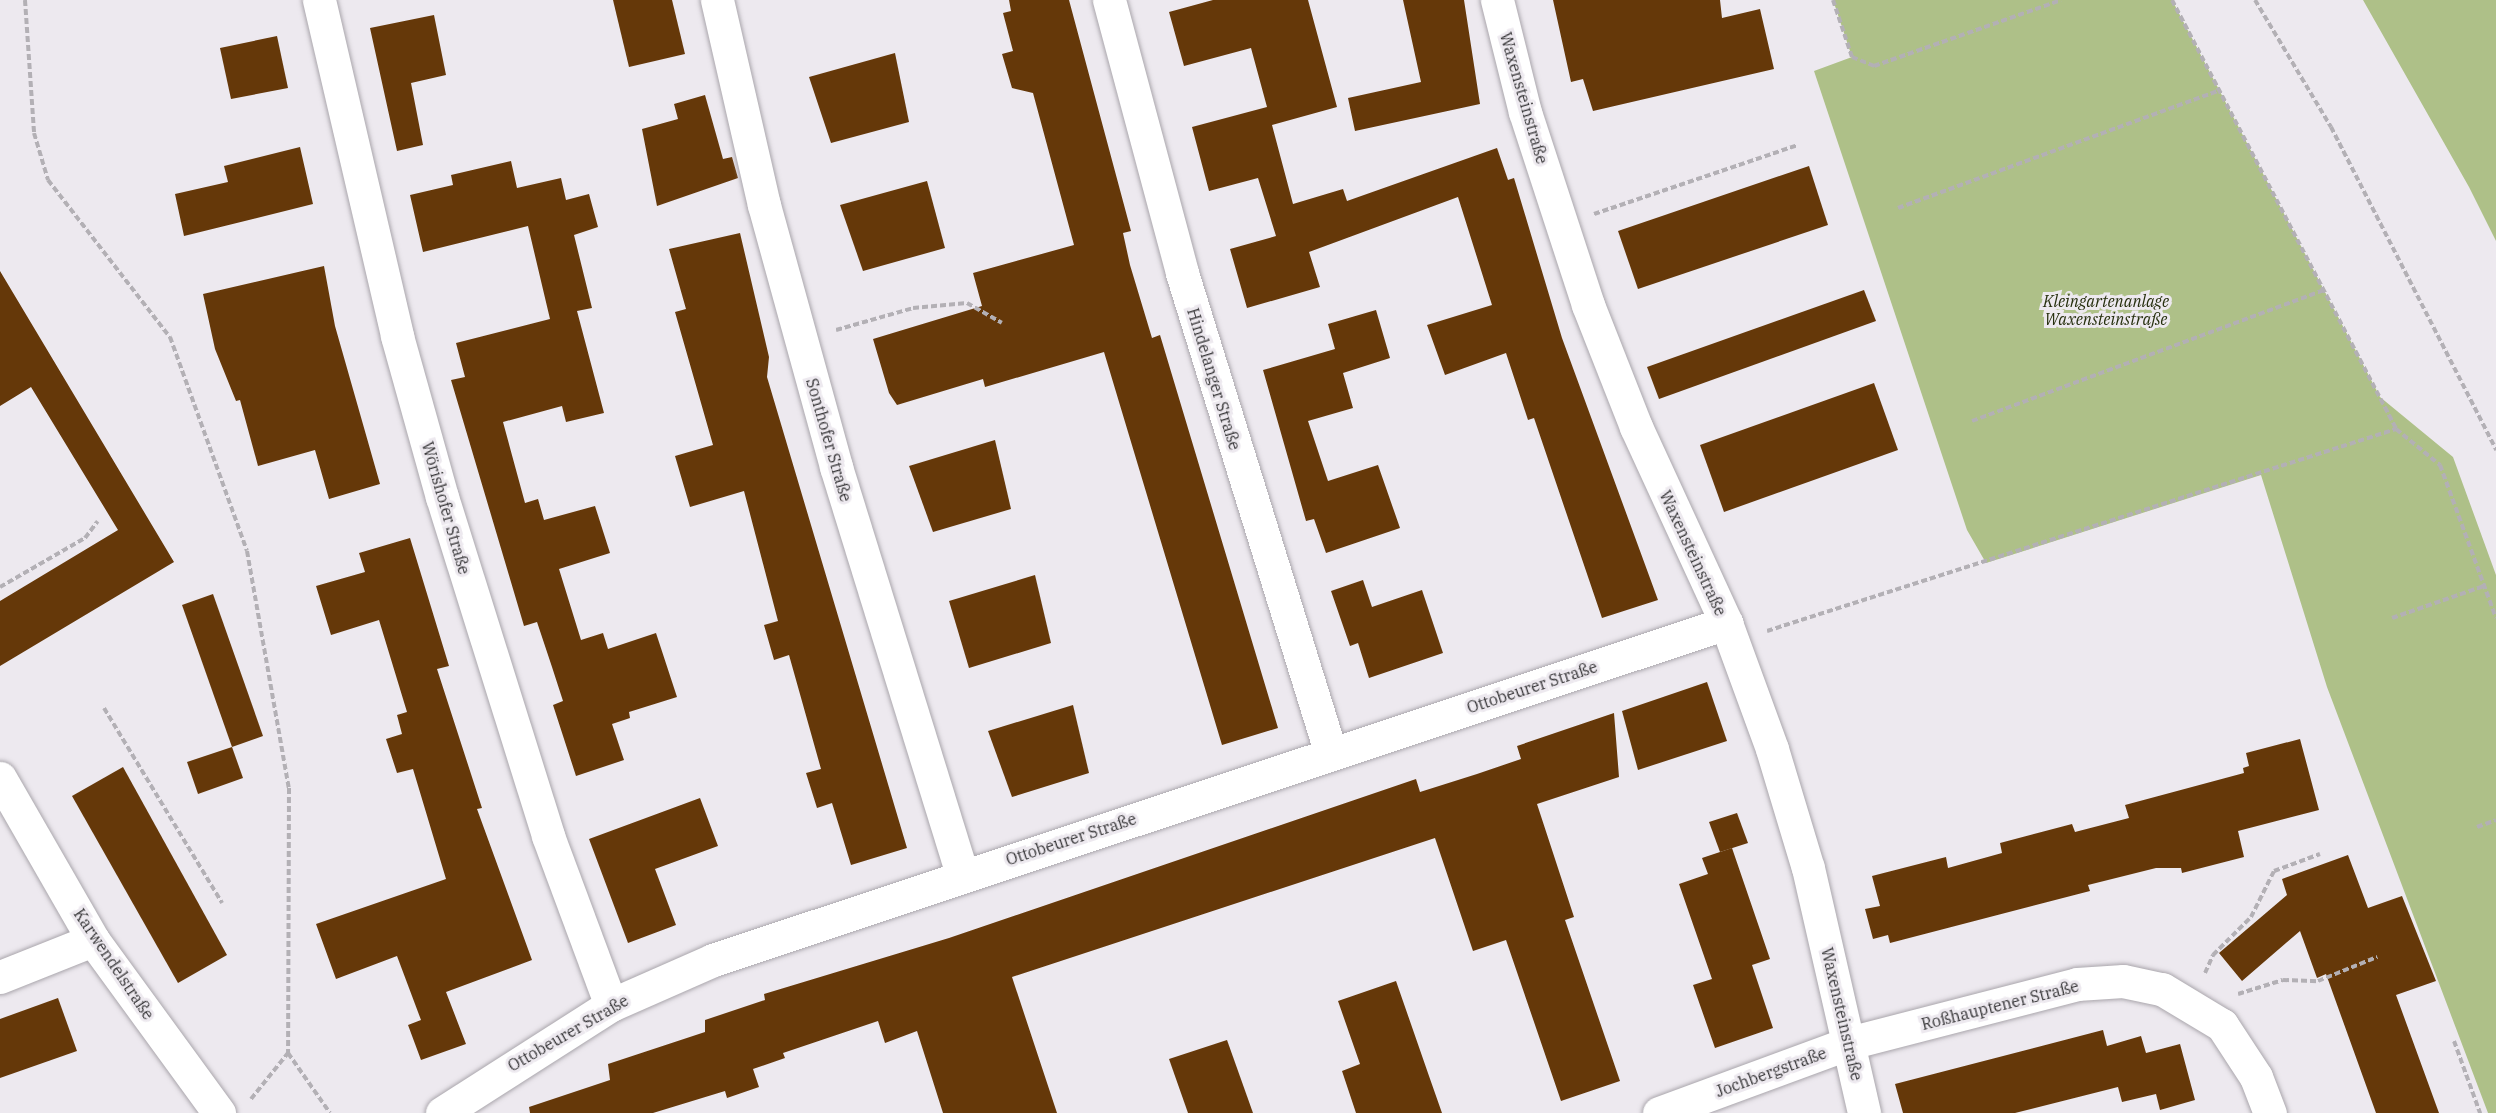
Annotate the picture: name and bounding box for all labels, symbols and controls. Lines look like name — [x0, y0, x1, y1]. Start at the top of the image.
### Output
street label: Waxensteinstraße — [1496, 30, 1552, 166]
park label: Kleingartenanlage Waxensteinstraße — [2043, 291, 2169, 329]
street label: Hindelanger Straße — [1183, 306, 1245, 452]
street label: Sonthofer Straße — [802, 376, 856, 504]
street label: Wörishofer Straße — [418, 439, 474, 577]
street label: Waxensteinstraße — [1656, 487, 1730, 619]
street label: Ottobeurer Straße — [1464, 657, 1600, 717]
street label: Ottobeurer Straße — [1003, 809, 1139, 869]
street label: Karwendelstraße — [70, 905, 158, 1023]
street label: Waxensteinstraße — [1817, 946, 1867, 1082]
street label: Roßhauptener Straße — [1919, 976, 2081, 1034]
street label: Ottobeurer Straße — [504, 991, 632, 1075]
street label: Jochbergstraße — [1713, 1043, 1829, 1101]

